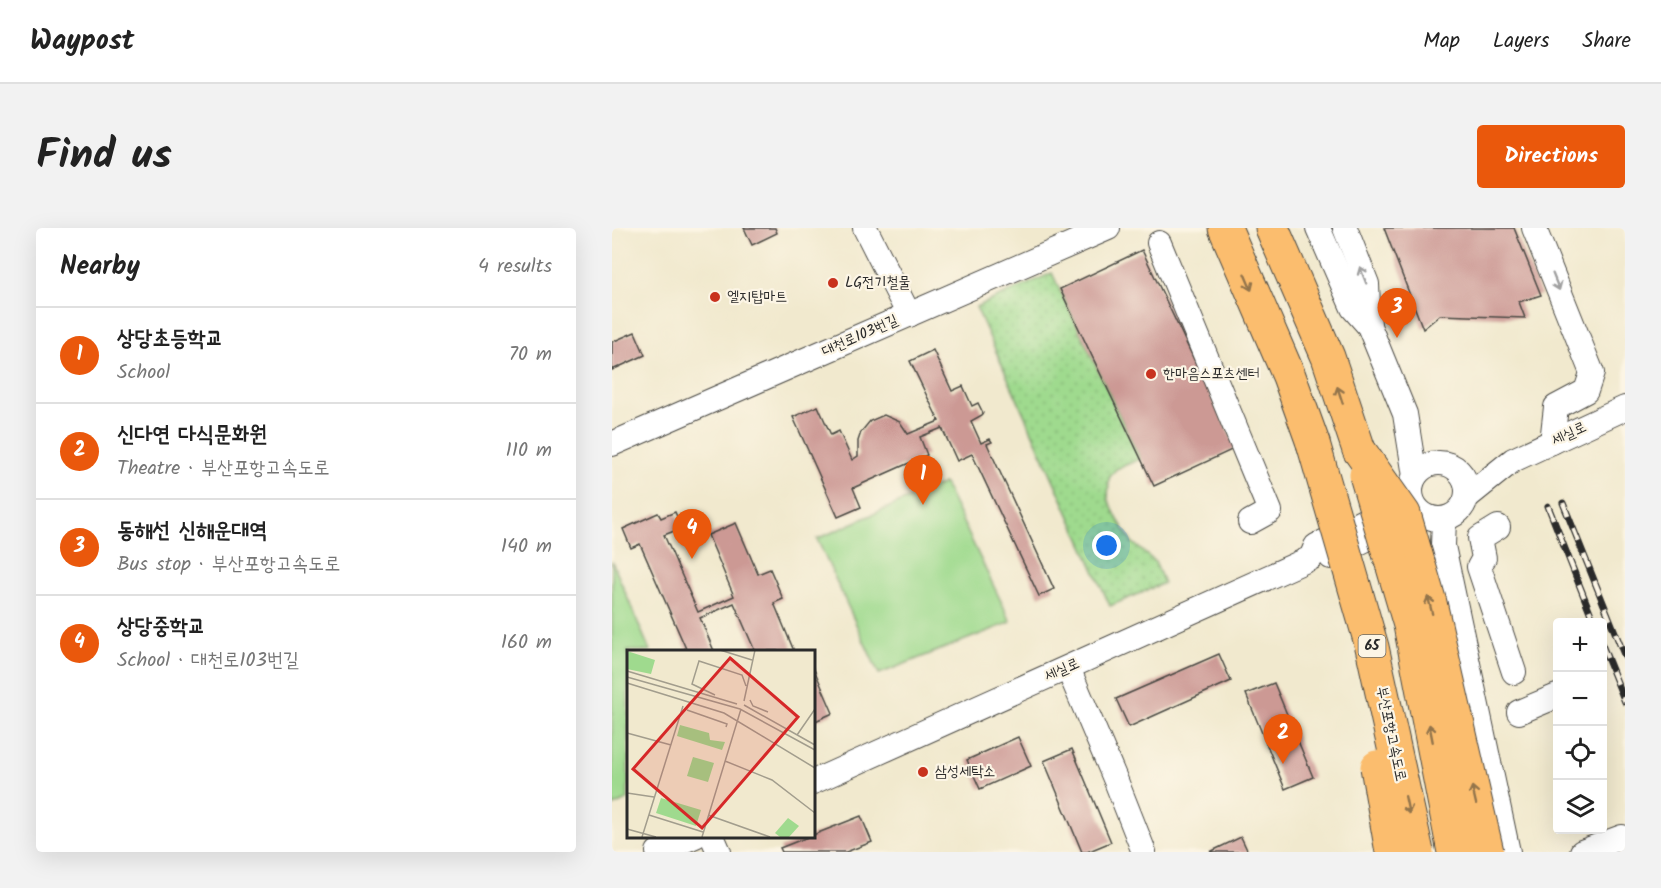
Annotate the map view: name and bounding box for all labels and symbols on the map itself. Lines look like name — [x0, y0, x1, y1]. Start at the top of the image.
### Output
one-way arrow — [1357, 267, 1368, 285]
place label: LG전기철물 — [845, 271, 911, 295]
one-way arrow — [1243, 272, 1254, 290]
one-way arrow — [1551, 273, 1562, 291]
marker: LG전기철물 — [826, 276, 840, 290]
place label: 엘지탑마트 — [727, 285, 787, 309]
pin: 3 — [1378, 288, 1416, 338]
marker: 엘지탑마트 — [708, 290, 722, 304]
street label: 대천로103번길 — [818, 309, 902, 363]
place label: 한마음스포츠센터 — [1163, 362, 1260, 386]
marker: 한마음스포츠센터 — [1144, 367, 1158, 381]
one-way arrow — [1334, 386, 1345, 405]
street label: 세실로 — [1548, 415, 1590, 453]
pin: 1 — [904, 456, 942, 505]
pin: 4 — [672, 510, 712, 559]
your location — [1092, 531, 1121, 560]
one-way arrow — [1424, 596, 1435, 615]
road number: 65 — [1358, 635, 1386, 657]
inset map — [627, 650, 814, 837]
street label: 세실로 — [1041, 652, 1083, 688]
street label: 부산포항고속도로 — [1369, 684, 1413, 784]
pin: 2 — [1264, 714, 1302, 764]
one-way arrow — [1425, 723, 1436, 743]
place label: 삼성세탁소 — [935, 760, 995, 784]
marker: 삼성세탁소 — [916, 765, 930, 779]
one-way arrow — [1468, 786, 1479, 805]
one-way arrow — [1402, 794, 1413, 814]

